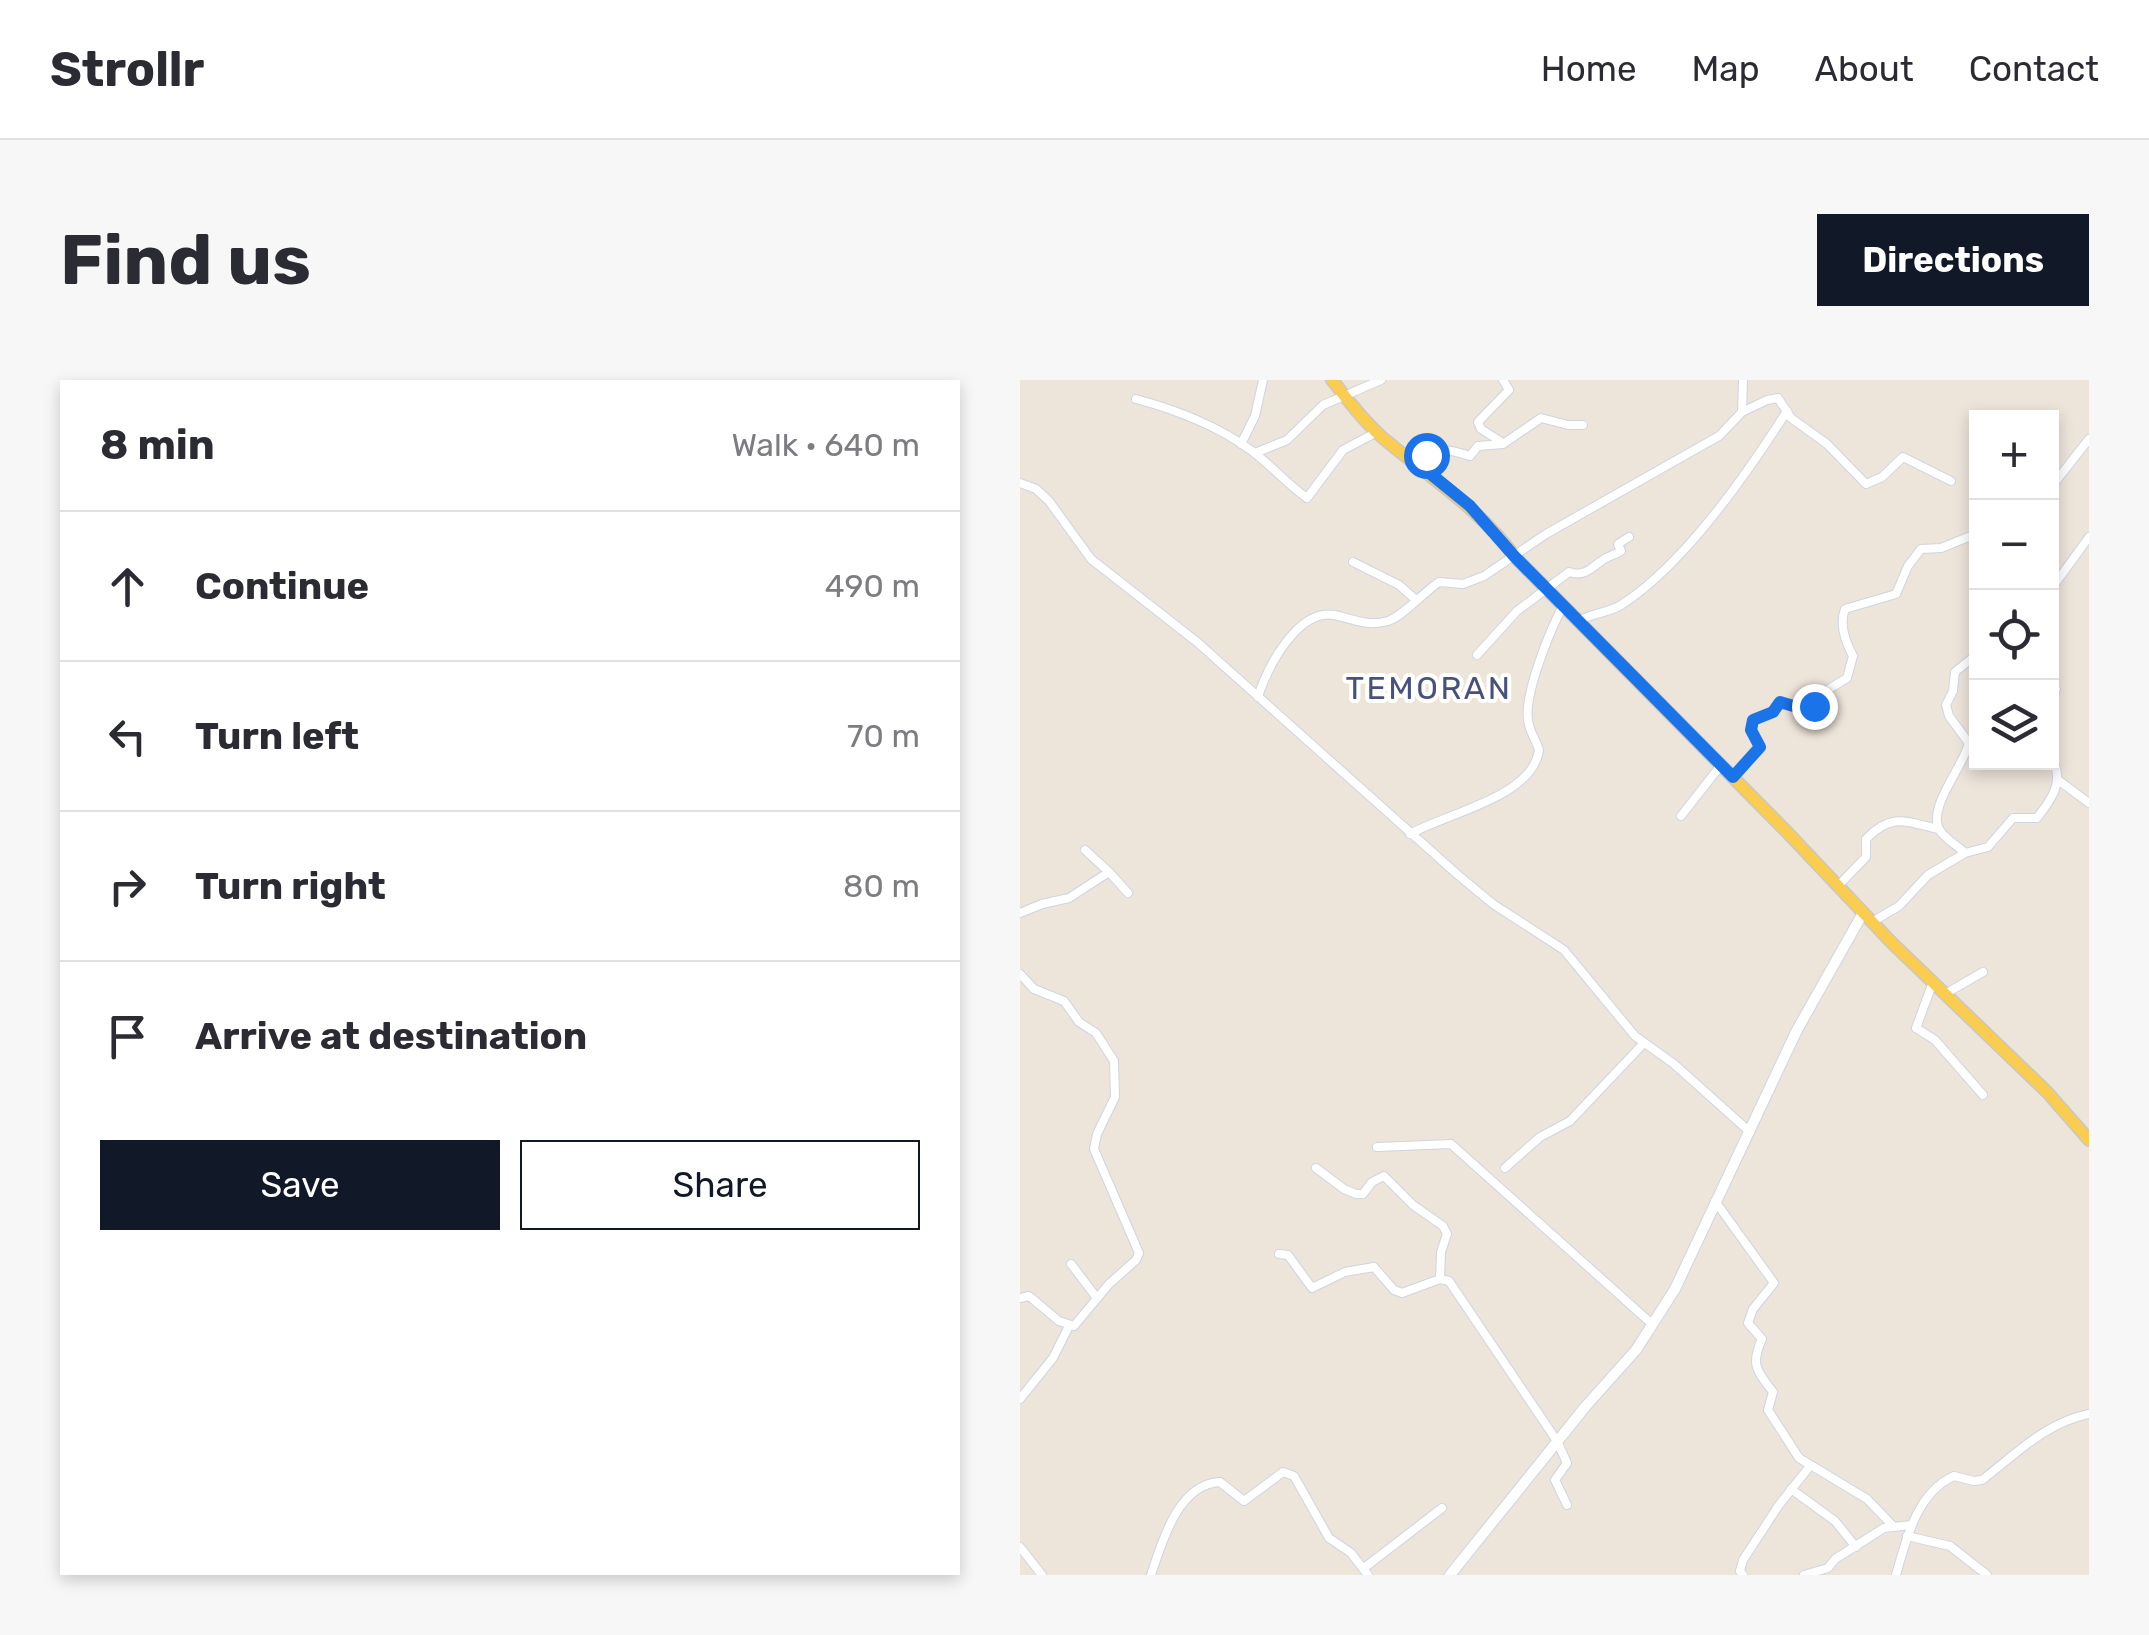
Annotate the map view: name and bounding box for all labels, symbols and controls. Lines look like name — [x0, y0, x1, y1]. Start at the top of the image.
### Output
text: Strollr — [50, 41, 204, 98]
text: Home — [1541, 48, 1637, 90]
text: Map — [1692, 48, 1760, 90]
text: About — [1815, 48, 1914, 90]
text: Contact — [1969, 48, 2099, 90]
button: Directions — [1817, 214, 2089, 306]
text: Find us — [60, 219, 311, 302]
map controls — [1969, 410, 2059, 770]
button: + — [1969, 410, 2059, 500]
text: 8 min — [100, 420, 215, 470]
text: Walk · 640 m — [731, 426, 920, 464]
route start — [1404, 433, 1450, 479]
button: − — [1969, 500, 2059, 590]
icon: ahead — [100, 559, 155, 614]
text: Continue — [195, 563, 369, 609]
text: 490 m — [825, 567, 920, 605]
button: locate — [1969, 590, 2059, 680]
district label: TEMORAN — [1345, 669, 1513, 707]
button: layers — [1969, 680, 2059, 770]
route end — [1792, 684, 1838, 730]
icon: left — [100, 709, 155, 764]
text: Turn left — [195, 713, 359, 759]
text: 70 m — [847, 717, 920, 755]
icon: right — [100, 859, 155, 914]
text: Turn right — [195, 863, 386, 909]
text: 80 m — [843, 867, 920, 905]
icon: arrive — [100, 1009, 155, 1064]
text: Arrive at destination — [195, 1013, 587, 1059]
button: Save — [100, 1140, 500, 1230]
button: Share — [520, 1140, 920, 1230]

